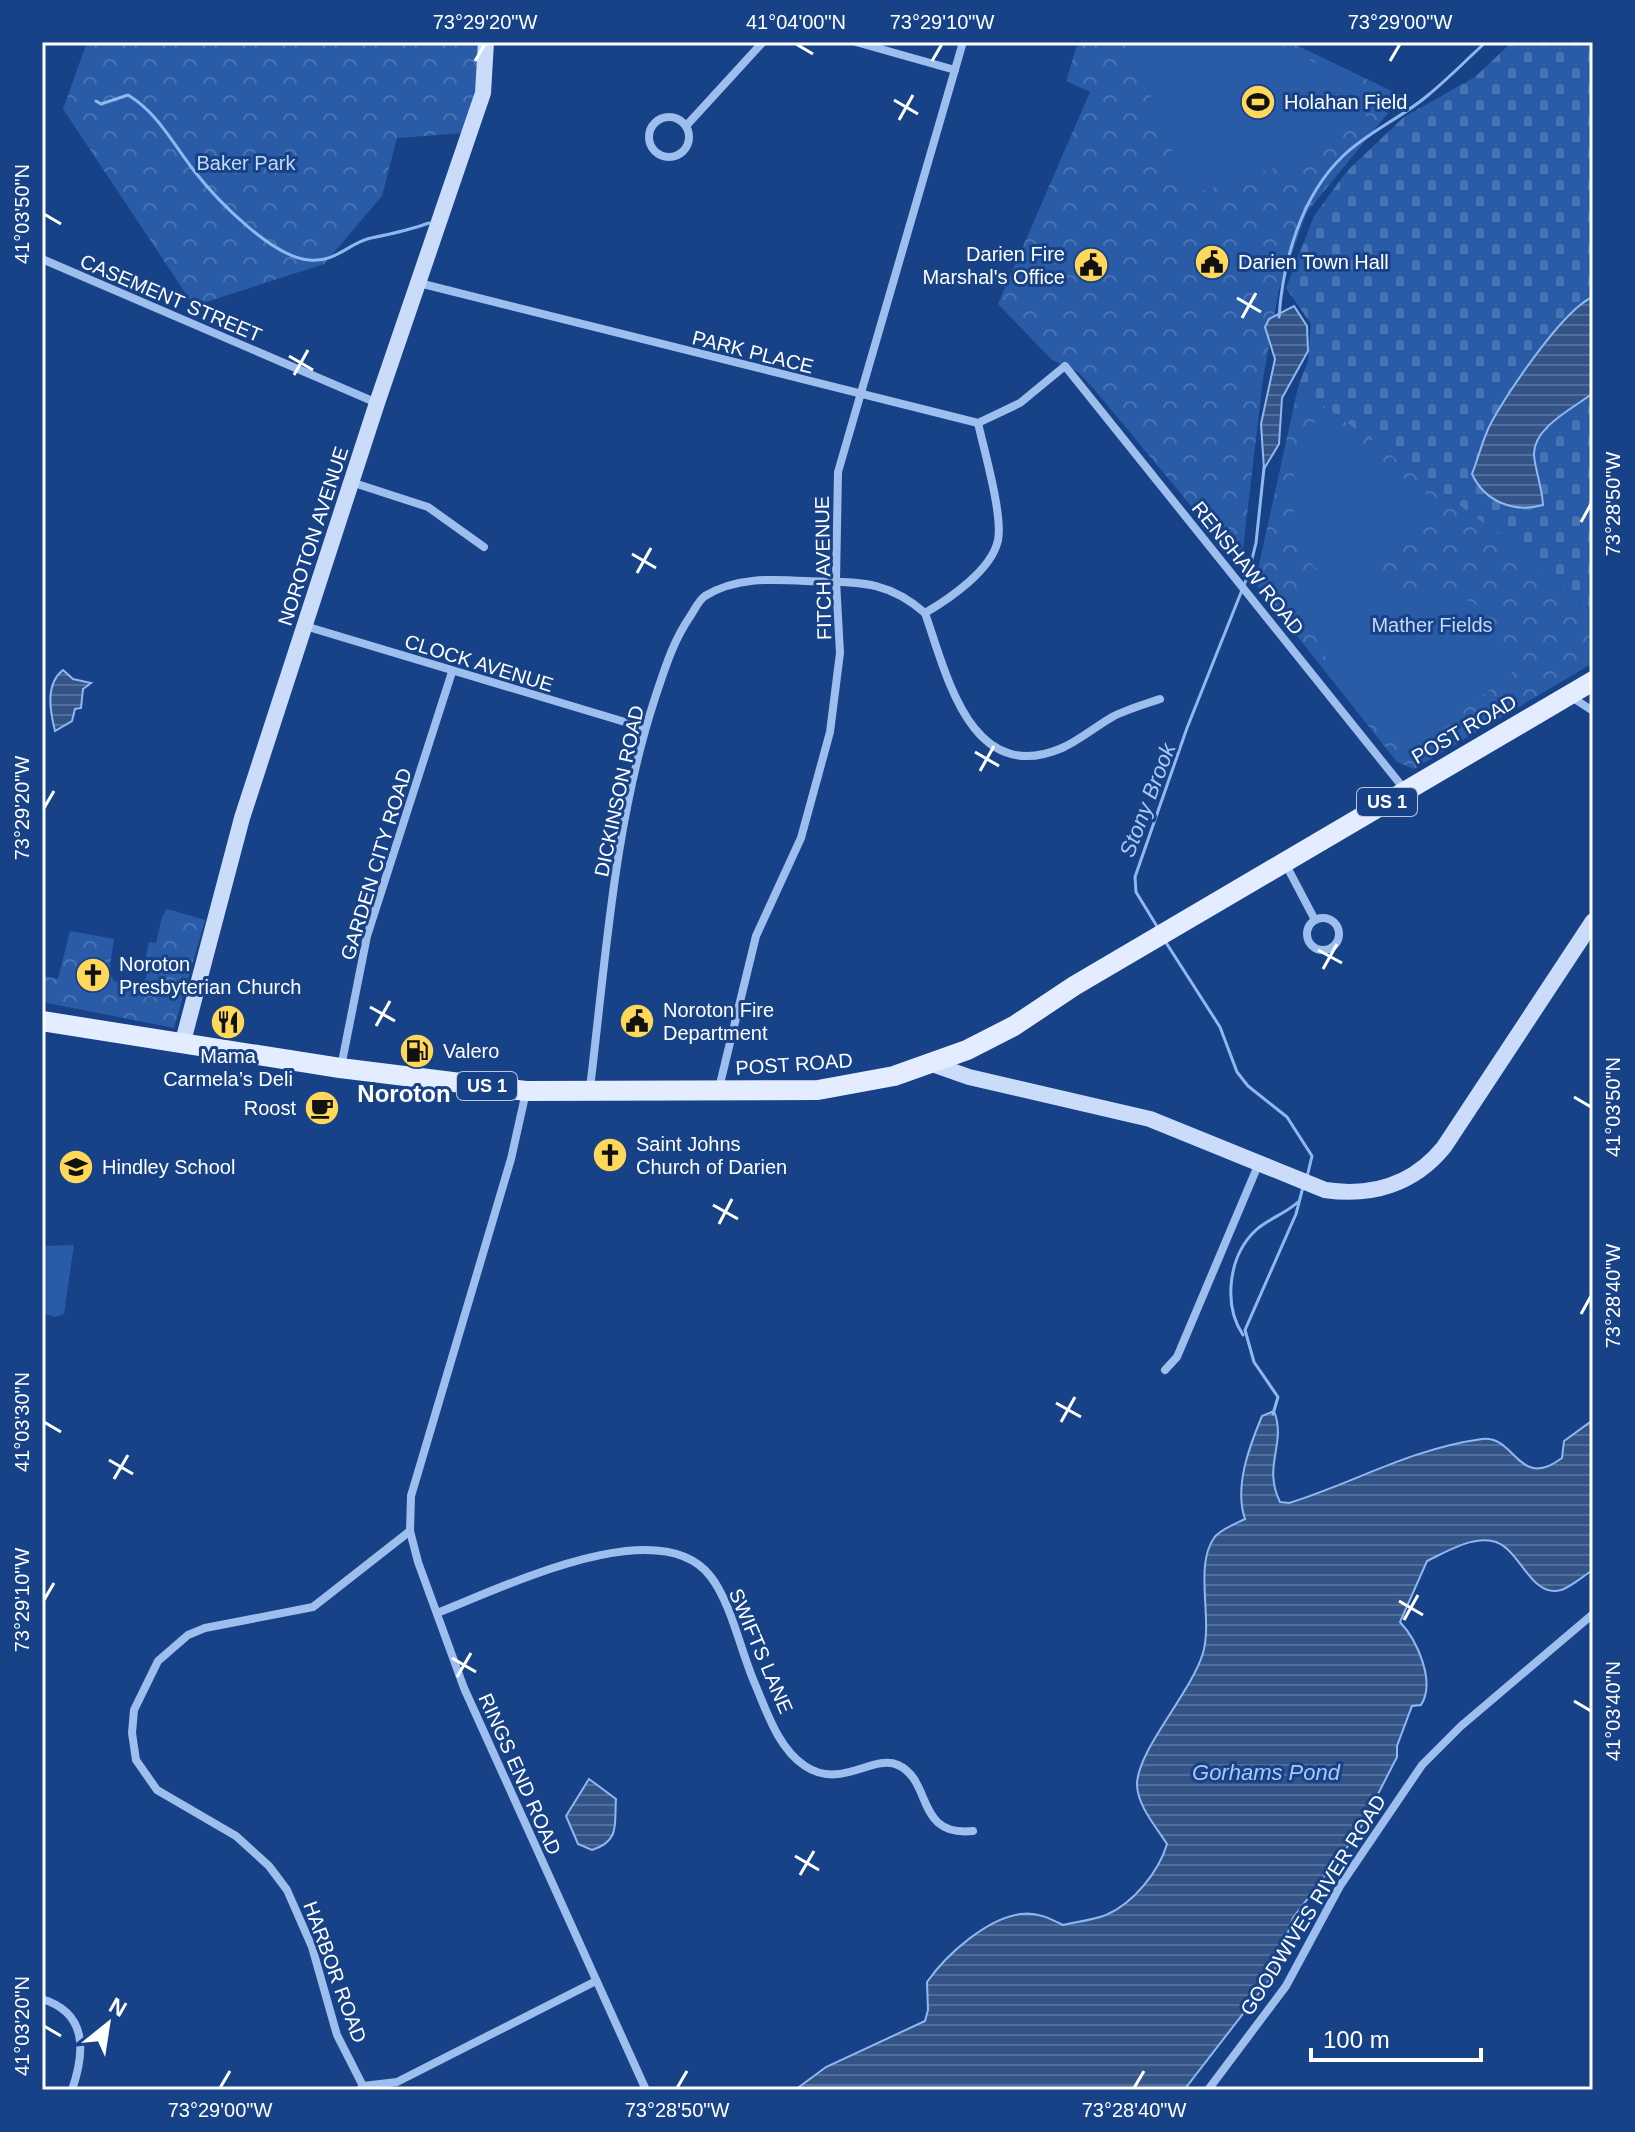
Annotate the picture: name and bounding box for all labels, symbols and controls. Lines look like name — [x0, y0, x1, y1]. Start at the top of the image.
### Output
text: 73°29'20"W — [433, 11, 537, 33]
text: 41°04'00"N — [746, 11, 846, 33]
text: 73°29'10"W — [890, 11, 994, 33]
text: 73°29'00"W — [1348, 11, 1452, 33]
sports icon: Holahan Field — [1239, 83, 1277, 121]
place label: Holahan Field — [1284, 91, 1407, 113]
park label: Baker Park — [197, 152, 296, 174]
text: 41°03'50"N — [11, 164, 33, 264]
place label: Darien Fire Marshal's Office — [923, 243, 1065, 288]
public building icon: Darien Town Hall — [1193, 243, 1231, 281]
public building icon: Darien Fire Marshal's Office — [1072, 246, 1110, 284]
street label: CASEMENT STREET — [77, 250, 265, 346]
place label: Darien Town Hall — [1238, 251, 1389, 273]
street label: PARK PLACE — [690, 326, 816, 378]
street label: NOROTON AVENUE — [274, 444, 352, 628]
text: 73°28'50"W — [1602, 452, 1624, 556]
street label: FITCH AVENUE — [811, 496, 835, 640]
street label: RENSHAW ROAD — [1188, 497, 1308, 639]
park label: Mather Fields — [1371, 614, 1493, 636]
street label: CLOCK AVENUE — [402, 630, 556, 696]
street label: POST ROAD — [1408, 690, 1520, 768]
street label: DICKINSON ROAD — [590, 703, 648, 879]
water label: Stony Brook — [1114, 739, 1181, 861]
text: 73°29'20"W — [11, 756, 33, 860]
street label: GARDEN CITY ROAD — [336, 765, 416, 963]
road number: US 1 — [1357, 788, 1417, 816]
place label: Noroton Presbyterian Church — [119, 953, 301, 998]
church icon: Noroton Presbyterian Church — [74, 956, 112, 994]
place label: Noroton Fire Department — [663, 999, 774, 1044]
public building icon: Noroton Fire Department — [618, 1002, 656, 1040]
restaurant icon: Mama Carmela’s Deli — [209, 1003, 247, 1041]
fuel station icon: Valero — [398, 1032, 436, 1070]
place label: Valero — [443, 1040, 499, 1062]
place label: Mama Carmela’s Deli — [163, 1045, 293, 1090]
street label: POST ROAD — [735, 1049, 853, 1079]
text: 41°03'50"N — [1602, 1057, 1624, 1157]
road number: US 1 — [457, 1072, 517, 1100]
district label: Noroton — [357, 1080, 451, 1107]
cafe icon: Roost — [303, 1089, 341, 1127]
place label: Roost — [244, 1097, 296, 1119]
place label: Saint Johns Church of Darien — [636, 1133, 787, 1178]
church icon: Saint Johns Church of Darien — [591, 1136, 629, 1174]
school or university icon: Hindley School — [57, 1148, 95, 1186]
place label: Hindley School — [102, 1156, 235, 1178]
text: 73°28'40"W — [1602, 1244, 1624, 1348]
text: 41°03'30"N — [11, 1372, 33, 1472]
text: 73°29'10"W — [11, 1548, 33, 1652]
street label: SWIFTS LANE — [725, 1585, 797, 1717]
text: 41°03'40"N — [1602, 1661, 1624, 1761]
street label: RINGS END ROAD — [474, 1690, 566, 1858]
water label: Gorhams Pond — [1192, 1760, 1341, 1785]
street label: GOODWIVES RIVER ROAD — [1236, 1791, 1390, 2019]
street label: HARBOR ROAD — [299, 1898, 371, 2046]
text: 41°03'20"N — [11, 1976, 33, 2076]
north arrow — [68, 1984, 148, 2064]
text: N — [105, 1992, 131, 2022]
scale bar — [1311, 2012, 1481, 2062]
text: 100 m — [1323, 2026, 1390, 2053]
text: 73°29'00"W — [168, 2099, 272, 2121]
text: 73°28'50"W — [625, 2099, 729, 2121]
text: 73°28'40"W — [1082, 2099, 1186, 2121]

